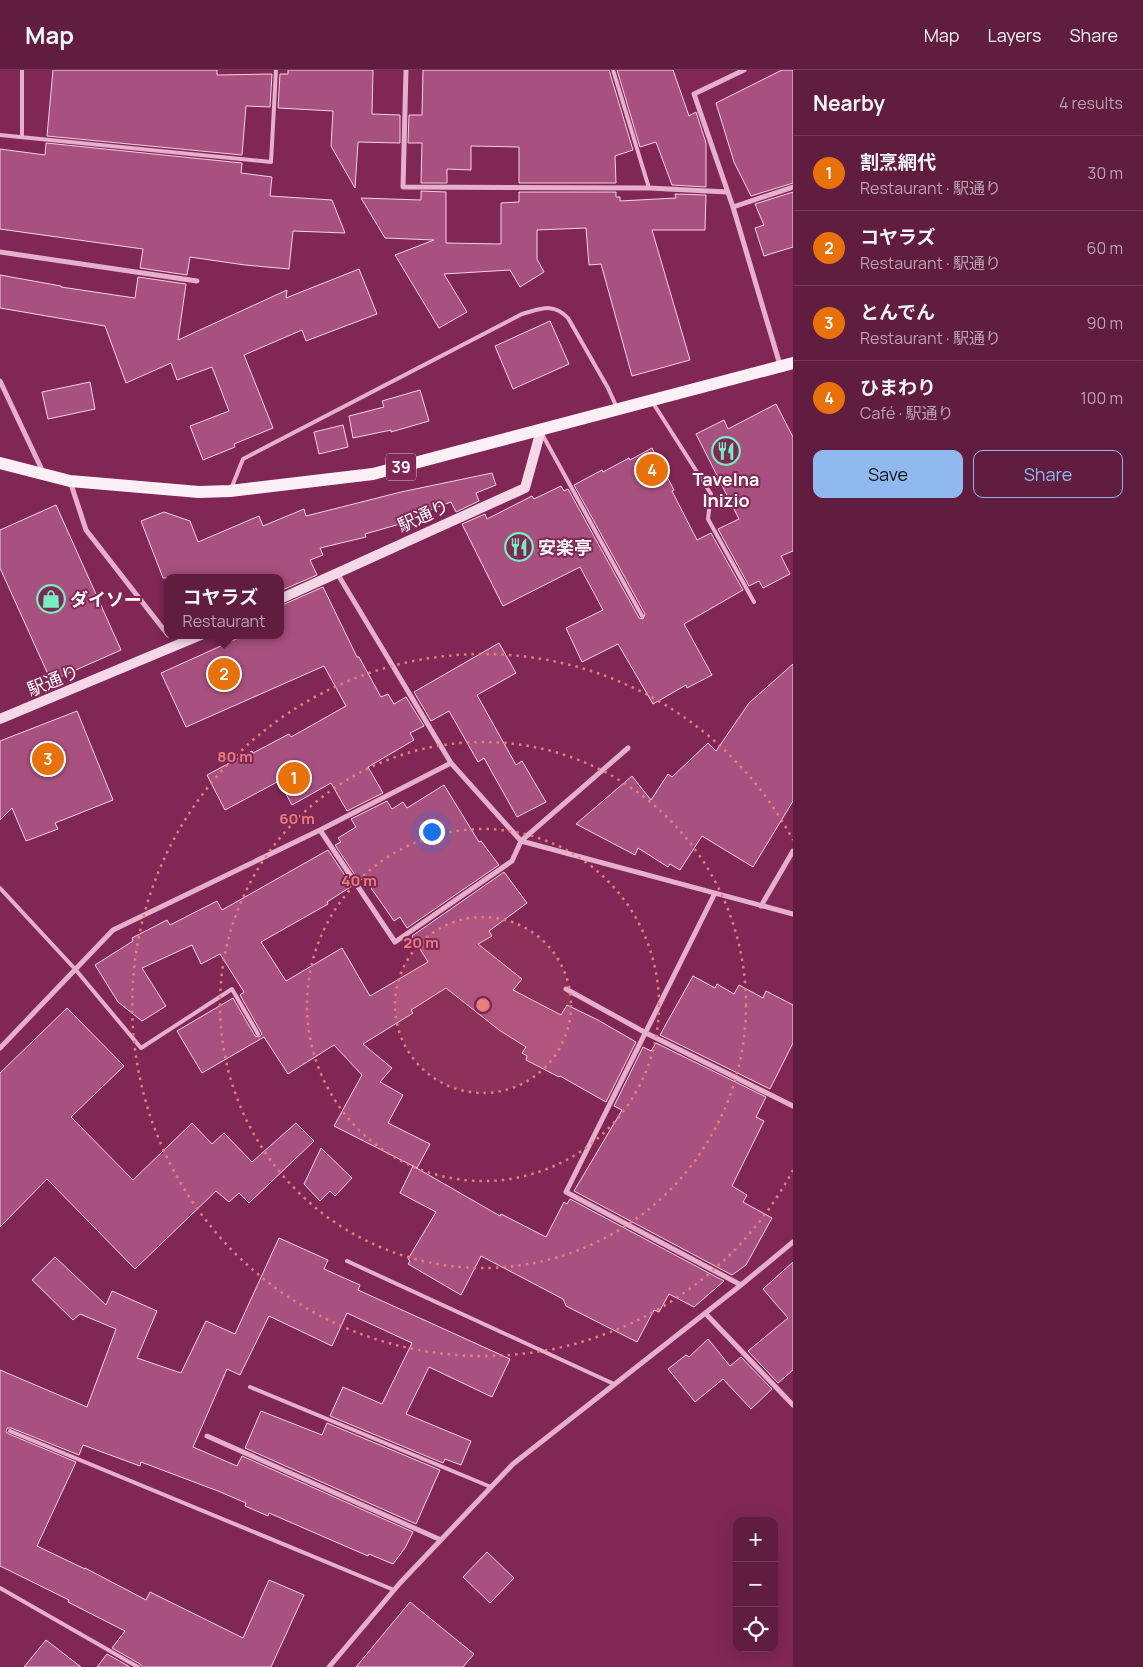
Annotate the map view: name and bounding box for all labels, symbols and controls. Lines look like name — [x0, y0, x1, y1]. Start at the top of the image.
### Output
text: Map — [25, 18, 74, 51]
text: Map — [924, 23, 959, 47]
text: Layers — [987, 23, 1041, 47]
text: Share — [1069, 23, 1118, 47]
text: Nearby — [813, 89, 885, 117]
text: 4 results — [1059, 92, 1123, 114]
text: 割烹網代 — [860, 149, 936, 175]
text: 1 — [825, 162, 833, 184]
text: 30 m — [1088, 162, 1123, 184]
text: Restaurant · 駅通り — [860, 177, 1001, 199]
text: コヤラズ — [860, 224, 936, 250]
text: 2 — [824, 237, 834, 259]
text: 60 m — [1087, 237, 1123, 259]
text: Restaurant · 駅通り — [860, 252, 1001, 274]
text: とんでん — [860, 299, 935, 325]
text: 3 — [824, 312, 834, 334]
text: 90 m — [1087, 312, 1123, 334]
text: Restaurant · 駅通り — [860, 327, 1001, 349]
text: ひまわり — [860, 374, 936, 400]
text: 4 — [824, 387, 834, 409]
text: 100 m — [1080, 387, 1123, 409]
text: Café · 駅通り — [860, 402, 953, 424]
restaurant icon: Tavelna Inizio — [711, 436, 741, 466]
button: Save — [813, 450, 963, 498]
button: Share — [973, 450, 1123, 498]
pin: 4 — [636, 451, 668, 489]
road number: 39 — [386, 454, 416, 481]
place label: Tavelna Inizio — [693, 467, 759, 512]
street label: 駅通り — [393, 493, 453, 537]
restaurant icon: 安楽亭 — [504, 532, 534, 562]
place label: 安楽亭 — [538, 535, 592, 559]
popup — [164, 574, 284, 639]
shop icon: ダイソー — [36, 584, 66, 614]
text: コヤラズ — [183, 584, 258, 610]
place label: ダイソー — [70, 587, 142, 611]
text: Restaurant — [183, 610, 265, 632]
pin: 2 — [208, 655, 240, 693]
street label: 駅通り — [23, 659, 83, 701]
pin: 3 — [32, 740, 64, 778]
text: 80 m — [217, 746, 253, 767]
pin: 1 — [278, 759, 310, 797]
text: 60 m — [279, 808, 315, 829]
your location — [419, 819, 445, 845]
text: 40 m — [341, 870, 377, 891]
text: 20 m — [403, 932, 439, 953]
centre of rings — [474, 996, 492, 1014]
map controls — [733, 1517, 778, 1652]
button: + — [733, 1517, 778, 1562]
button: − — [733, 1562, 778, 1607]
button: locate — [733, 1607, 778, 1652]

